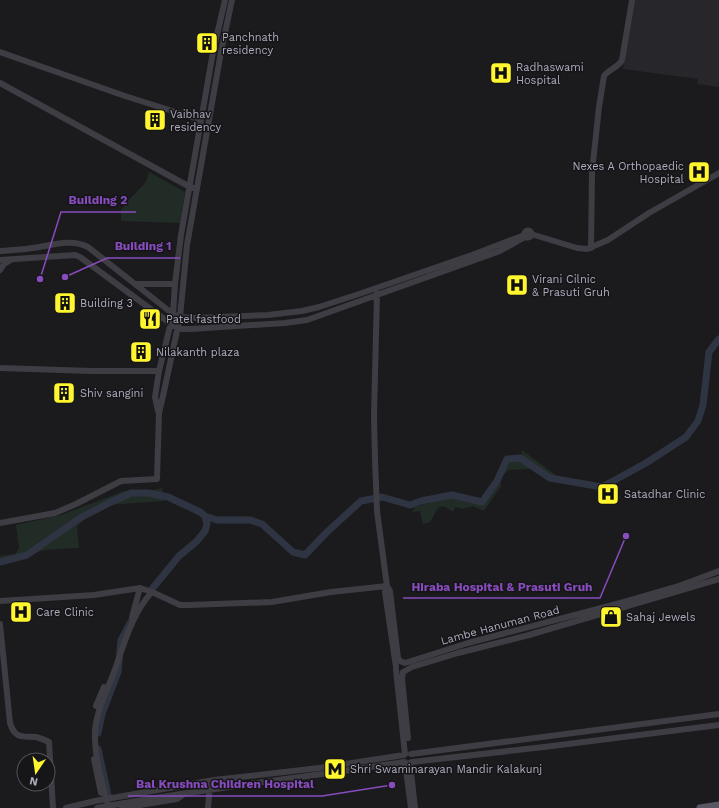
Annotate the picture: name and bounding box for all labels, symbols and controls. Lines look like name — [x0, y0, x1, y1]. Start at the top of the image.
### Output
building icon: Panchnath residency — [194, 30, 220, 56]
place label: Panchnath residency — [222, 31, 279, 57]
hospital icon: Radhaswami Hospital — [488, 60, 514, 86]
place label: Radhaswami Hospital — [516, 61, 584, 87]
building icon: Vaibhav residency — [142, 107, 168, 133]
place label: Vaibhav residency — [170, 108, 221, 134]
hospital icon: Nexes A Orthopaedic Hospital — [686, 159, 712, 185]
place label: Nexes A Orthopaedic Hospital — [572, 160, 685, 186]
callout: Building 2 — [61, 188, 136, 212]
text: Building 2 — [69, 193, 127, 207]
callout: Building 1 — [107, 234, 180, 258]
text: Building 1 — [115, 239, 171, 253]
hospital icon: Virani Cilnic & Prasuti Gruh — [504, 272, 530, 298]
place label: Virani Cilnic & Prasuti Gruh — [532, 273, 610, 299]
building icon: Building 3 — [52, 290, 78, 316]
place label: Building 3 — [80, 297, 133, 310]
restaurant icon: Patel fastfood — [137, 306, 163, 332]
place label: Patel fastfood — [166, 313, 241, 326]
building icon: Nilakanth plaza — [128, 339, 154, 365]
place label: Nilakanth plaza — [156, 346, 239, 359]
building icon: Shiv sangini — [51, 380, 77, 406]
place label: Shiv sangini — [80, 387, 143, 400]
hospital icon: Satadhar Clinic — [595, 481, 621, 507]
place label: Satadhar Clinic — [624, 488, 705, 501]
callout: Hiraba Hospital & Prasuti Gruh — [403, 574, 600, 598]
text: Hiraba Hospital & Prasuti Gruh — [411, 580, 593, 594]
hospital icon: Care Clinic — [8, 599, 34, 625]
street label: Lambe Hanuman Road — [439, 603, 561, 648]
shop icon: Sahaj Jewels — [598, 604, 624, 630]
place label: Care Clinic — [36, 606, 94, 619]
place label: Sahaj Jewels — [626, 611, 696, 624]
north arrow — [16, 752, 56, 792]
metro station icon: Shri Swaminarayan Mandir Kalakunj — [322, 756, 348, 782]
place label: Shri Swaminarayan Mandir Kalakunj — [350, 763, 542, 776]
callout: Bal Krushna Children Hospital — [128, 772, 322, 796]
text: N — [28, 774, 39, 789]
text: Bal Krushna Children Hospital — [136, 777, 314, 791]

